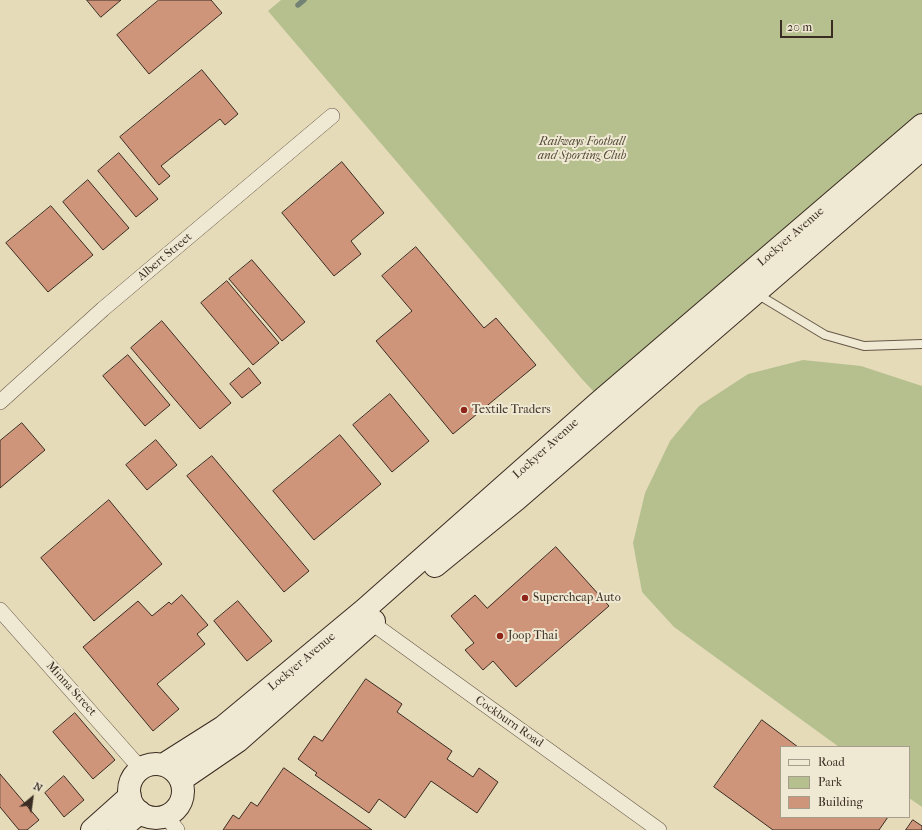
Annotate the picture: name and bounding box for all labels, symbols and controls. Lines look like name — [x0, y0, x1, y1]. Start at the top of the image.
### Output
scale bar — [782, 12, 835, 38]
text: 20 m — [787, 20, 812, 34]
park label: Railways Football and Sporting Club — [538, 135, 626, 163]
street label: Lockyer Avenue — [755, 204, 827, 270]
street label: Albert Street — [135, 230, 195, 284]
place label: Textile Traders — [472, 403, 551, 417]
marker: Textile Traders — [459, 405, 469, 415]
street label: Lockyer Avenue — [510, 416, 582, 482]
place label: Supercheap Auto — [533, 591, 621, 605]
marker: Supercheap Auto — [520, 593, 530, 603]
place label: Joop Thai — [508, 629, 558, 643]
street label: Lockyer Avenue — [265, 630, 339, 694]
marker: Joop Thai — [495, 631, 505, 641]
street label: Minna Street — [43, 659, 99, 719]
street label: Cockburn Road — [472, 693, 546, 751]
legend — [780, 746, 910, 818]
text: Road — [818, 755, 845, 769]
text: Park — [818, 775, 842, 789]
north arrow — [12, 778, 52, 818]
text: N — [31, 779, 45, 795]
text: Building — [818, 795, 863, 809]

